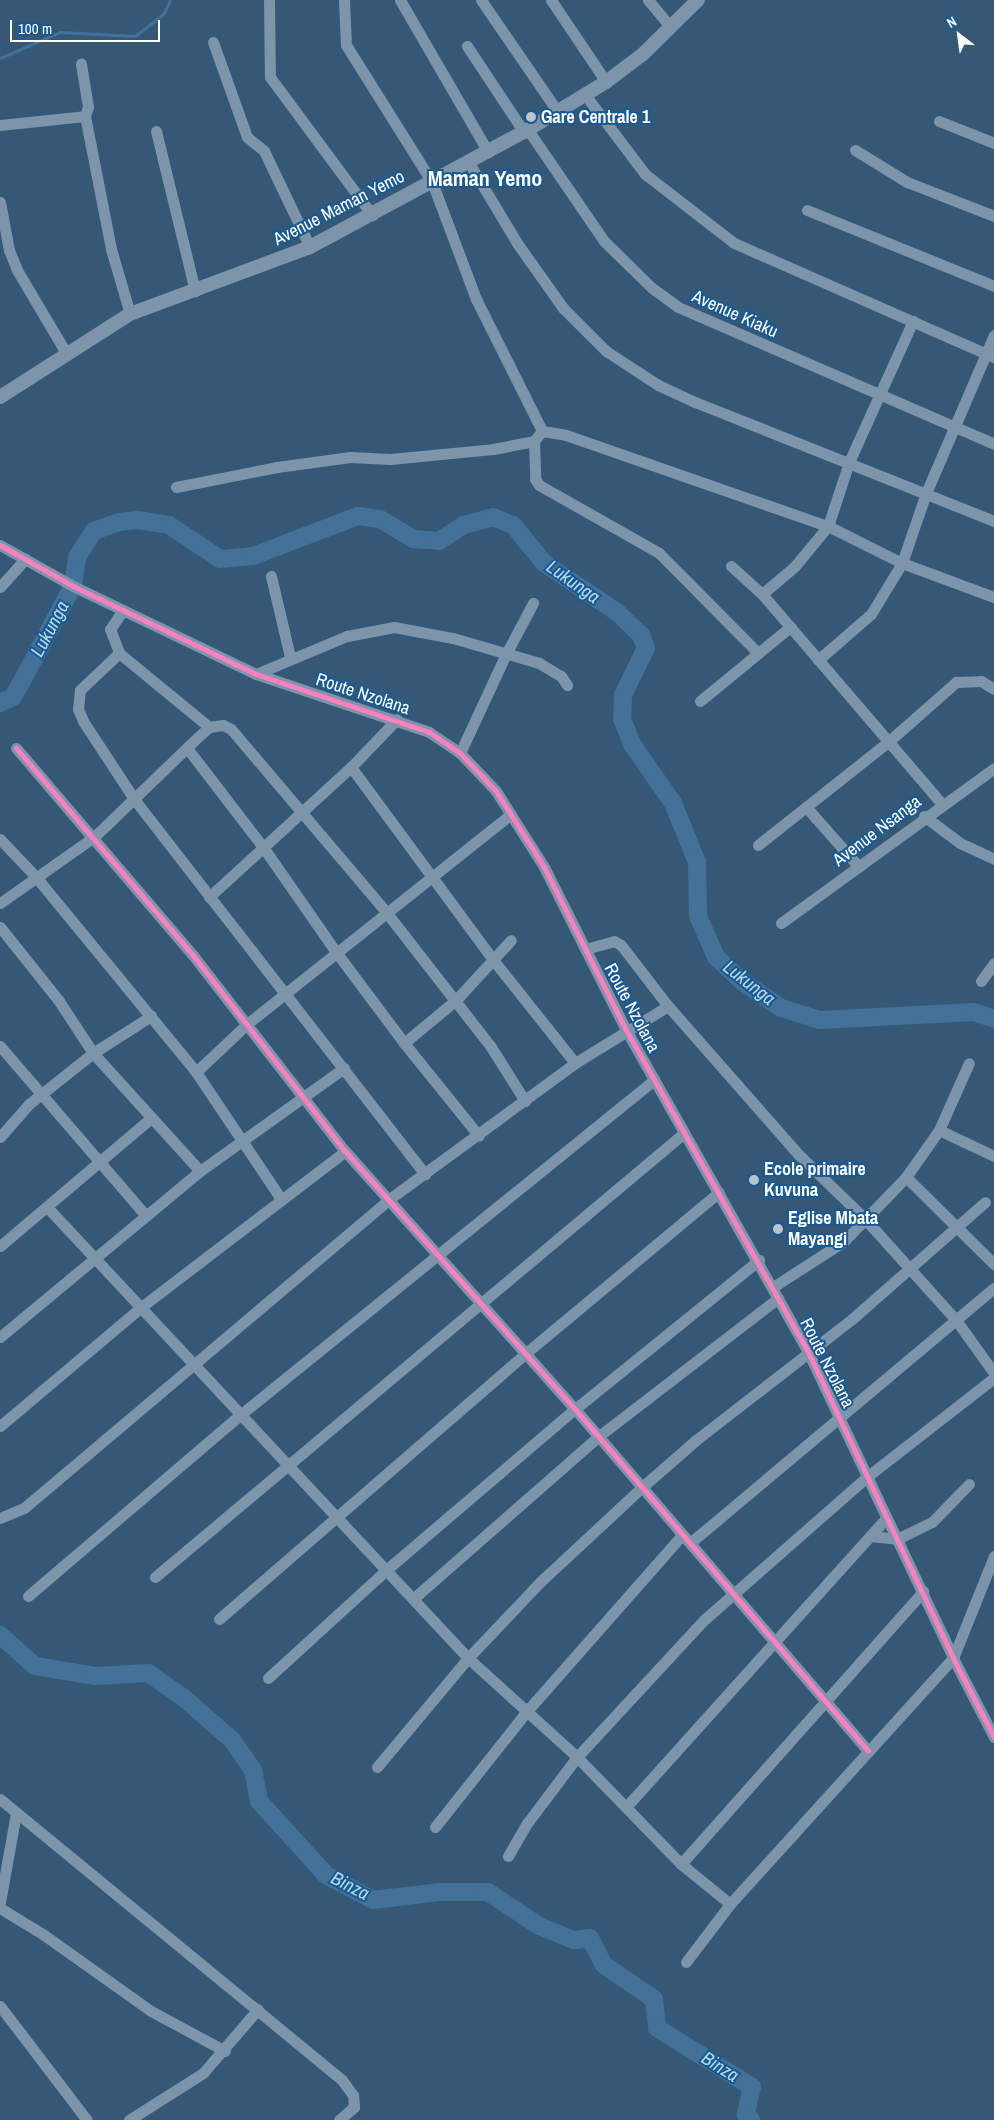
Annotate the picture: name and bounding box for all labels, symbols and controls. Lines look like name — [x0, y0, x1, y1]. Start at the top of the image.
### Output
scale bar — [12, 10, 162, 42]
north arrow — [934, 10, 984, 60]
text: N — [943, 12, 960, 32]
text: 100 m — [18, 18, 52, 39]
place label: Gare Centrale 1 — [541, 106, 650, 128]
marker: Gare Centrale 1 — [525, 111, 537, 123]
street label: Avenue Maman Yemo — [270, 166, 408, 250]
district label: Maman Yemo — [428, 166, 542, 192]
street label: Avenue Kiaku — [689, 285, 781, 343]
water label: Lukunga — [542, 556, 604, 608]
water label: Lukunga — [26, 597, 74, 661]
street label: Route Nzolana — [313, 669, 413, 719]
street label: Avenue Nsanga — [829, 791, 925, 871]
water label: Lukunga — [718, 956, 780, 1010]
street label: Route Nzolana — [600, 960, 664, 1056]
place label: Ecole primaire Kuvuna — [764, 1159, 866, 1202]
marker: Ecole primaire Kuvuna — [748, 1174, 760, 1186]
place label: Eglise Mbata Mayangi — [788, 1208, 878, 1250]
marker: Eglise Mbata Mayangi — [772, 1223, 784, 1235]
street label: Route Nzolana — [795, 1315, 859, 1411]
water label: Binza — [327, 1867, 373, 1905]
water label: Binza — [697, 2047, 743, 2087]

